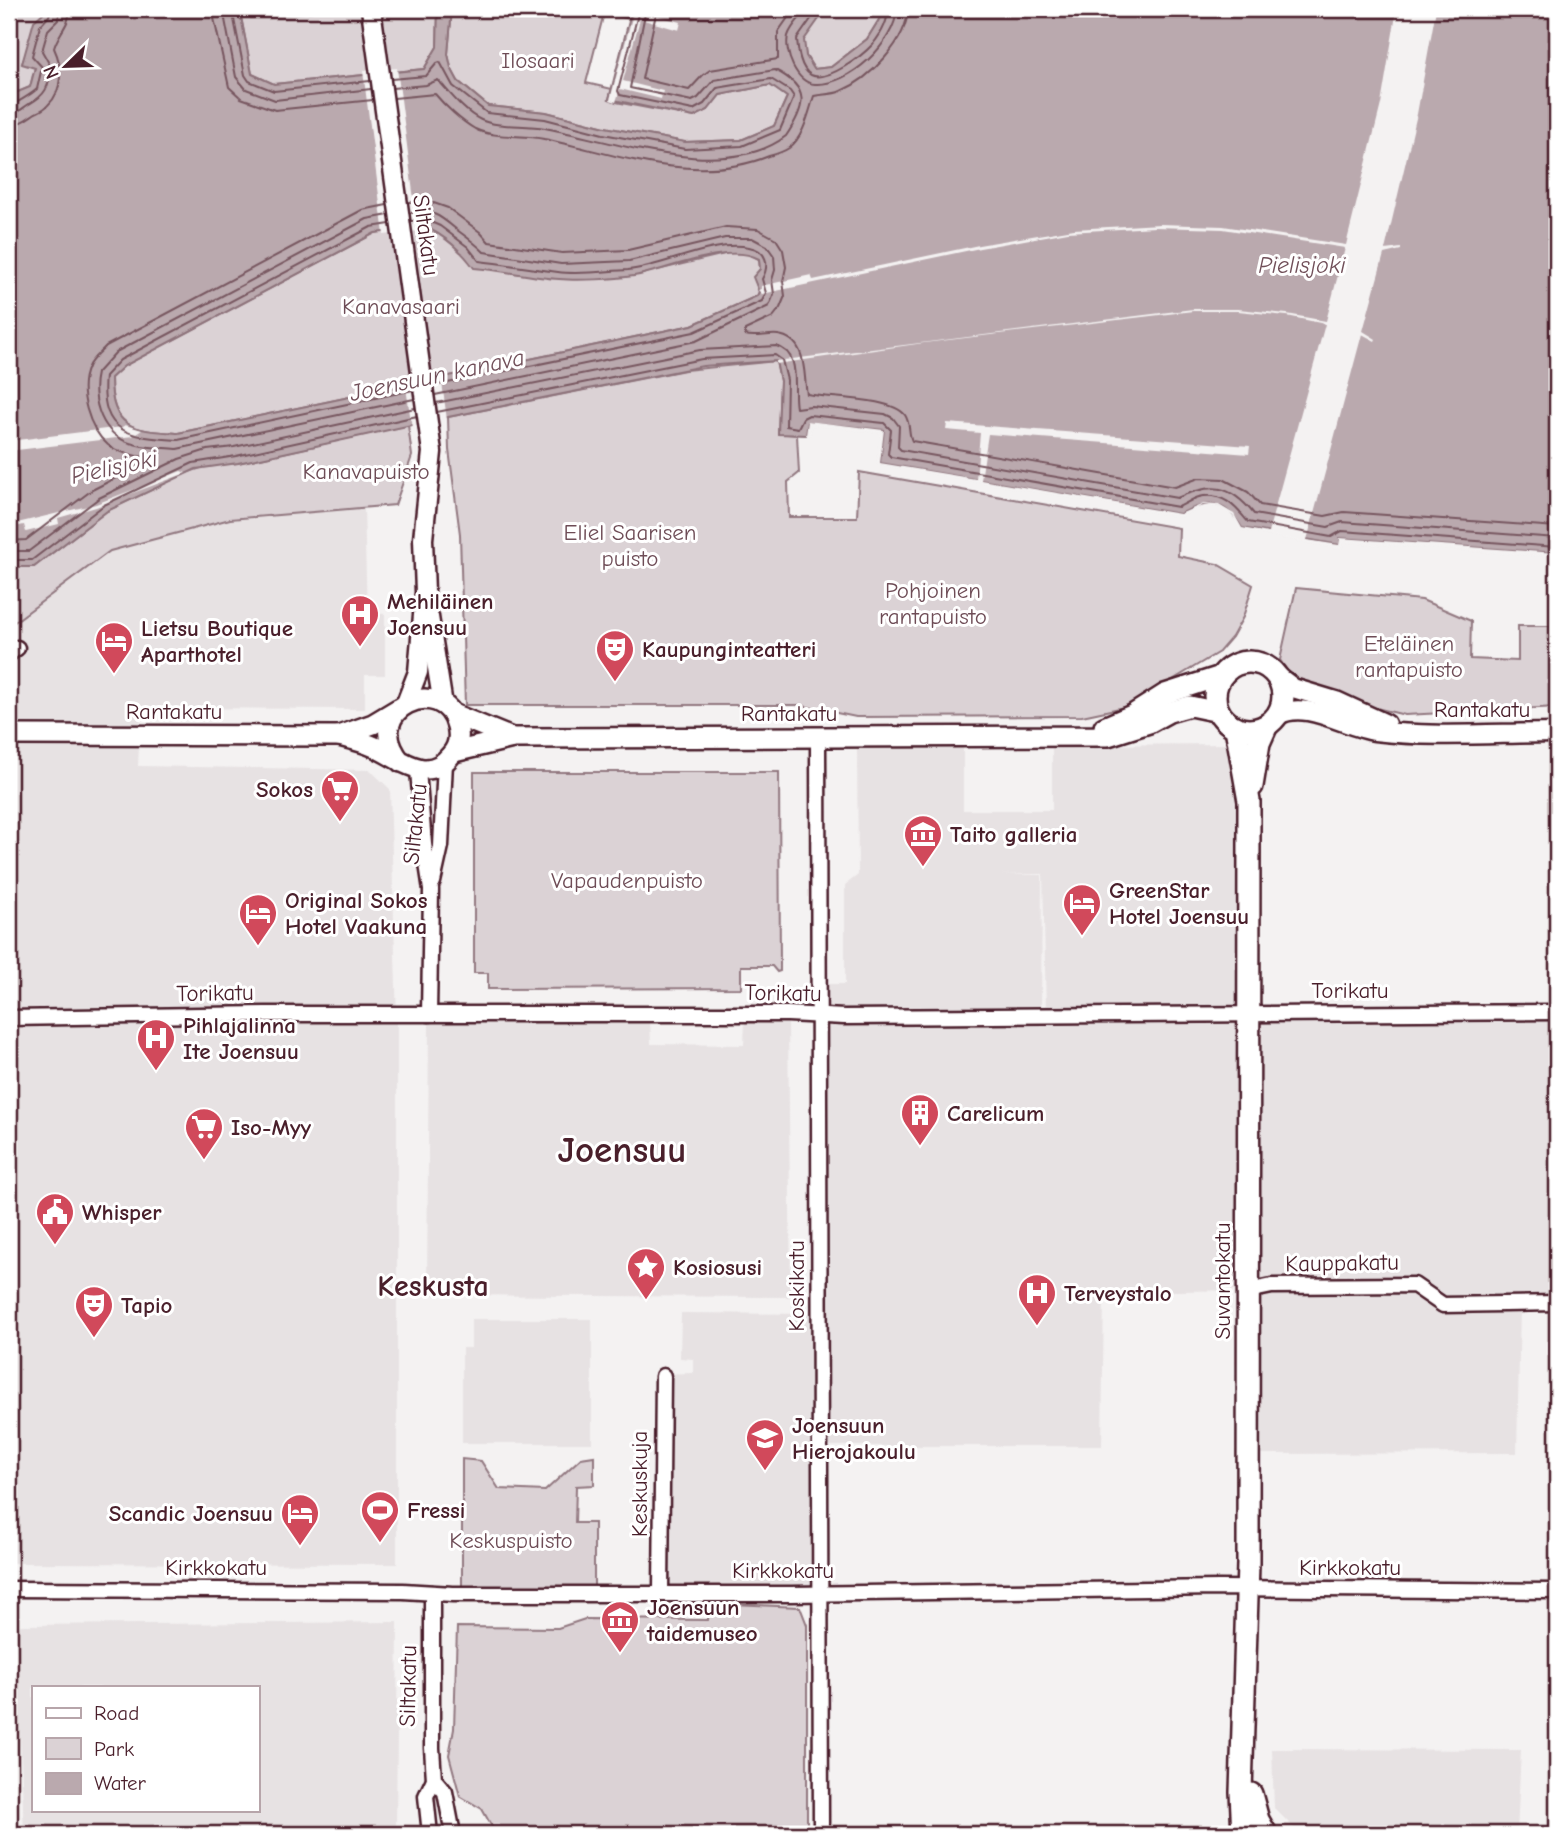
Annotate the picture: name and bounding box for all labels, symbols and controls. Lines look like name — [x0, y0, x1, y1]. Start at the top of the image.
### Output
north arrow — [32, 32, 102, 102]
park label: Ilosaari — [501, 47, 575, 74]
text: N — [39, 62, 64, 82]
street label: Siltakatu — [407, 193, 445, 277]
water label: Pielisjoki — [1258, 251, 1346, 279]
park label: Kanavasaari — [342, 293, 460, 320]
water label: Joensuun kanava — [346, 343, 527, 407]
water label: Pielisjoki — [68, 444, 160, 490]
park label: Kanavapuisto — [302, 458, 430, 485]
park label: Eliel Saarisen puisto — [564, 519, 696, 572]
park label: Pohjoinen rantapuisto — [879, 577, 987, 630]
place label: Mehiläinen Joensuu — [387, 588, 494, 641]
hospital icon: Mehiläinen Joensuu — [339, 593, 381, 648]
place label: Lietsu Boutique Aparthotel — [141, 615, 293, 668]
hotel icon: Lietsu Boutique Aparthotel — [93, 620, 135, 675]
theatre icon: Kaupunginteatteri — [594, 628, 636, 683]
park label: Eteläinen rantapuisto — [1355, 630, 1463, 683]
place label: Kaupunginteatteri — [642, 636, 816, 663]
street label: Rantakatu — [1434, 696, 1530, 723]
street label: Rantakatu — [126, 698, 222, 725]
street label: Rantakatu — [741, 700, 837, 727]
supermarket icon: Sokos — [319, 768, 361, 823]
place label: Sokos — [256, 776, 313, 803]
street label: Siltakatu — [397, 782, 433, 866]
museum icon: Taito galleria — [902, 813, 944, 868]
place label: Taito galleria — [950, 821, 1078, 848]
park label: Vapaudenpuisto — [551, 867, 703, 894]
place label: GreenStar Hotel Joensuu — [1109, 877, 1249, 930]
hotel icon: GreenStar Hotel Joensuu — [1061, 882, 1103, 937]
place label: Original Sokos Hotel Vaakuna — [285, 887, 428, 940]
hotel icon: Original Sokos Hotel Vaakuna — [237, 892, 279, 947]
street label: Torikatu — [1311, 977, 1389, 1004]
street label: Torikatu — [176, 979, 254, 1007]
street label: Torikatu — [744, 979, 822, 1007]
place label: Pihlajalinna Ite Joensuu — [183, 1012, 299, 1065]
hospital icon: Pihlajalinna Ite Joensuu — [135, 1017, 177, 1072]
building icon: Carelicum — [899, 1092, 941, 1147]
place label: Carelicum — [947, 1100, 1044, 1127]
supermarket icon: Iso-Myy — [183, 1106, 225, 1161]
place label: Iso-Myy — [231, 1114, 311, 1141]
district label: Joensuu — [558, 1129, 686, 1171]
public building icon: Whisper — [34, 1191, 76, 1246]
place label: Whisper — [82, 1199, 162, 1226]
street label: Suvantokatu — [1209, 1222, 1236, 1340]
street label: Koskikatu — [783, 1240, 810, 1332]
place icon: Kosiosusi — [625, 1246, 667, 1301]
street label: Kauppakatu — [1285, 1249, 1399, 1277]
place label: Kosiosusi — [673, 1254, 762, 1281]
district label: Keskusta — [377, 1269, 489, 1304]
hospital icon: Terveystalo — [1016, 1272, 1058, 1327]
place label: Terveystalo — [1064, 1280, 1172, 1307]
theatre icon: Tapio — [73, 1284, 115, 1339]
place label: Tapio — [121, 1292, 172, 1319]
place label: Joensuun Hierojakoulu — [792, 1412, 916, 1465]
school or university icon: Joensuun Hierojakoulu — [744, 1417, 786, 1472]
street label: Keskuskuja — [626, 1431, 653, 1537]
sports icon: Fressi — [359, 1489, 401, 1544]
hotel icon: Scandic Joensuu — [279, 1492, 321, 1547]
place label: Fressi — [407, 1497, 465, 1524]
place label: Scandic Joensuu — [109, 1500, 273, 1527]
park label: Keskuspuisto — [449, 1527, 573, 1554]
street label: Kirkkokatu — [165, 1554, 267, 1581]
street label: Kirkkokatu — [1299, 1554, 1401, 1581]
street label: Kirkkokatu — [732, 1557, 834, 1584]
place label: Joensuun taidemuseo — [646, 1594, 758, 1647]
museum icon: Joensuun taidemuseo — [599, 1599, 641, 1654]
street label: Siltakatu — [394, 1645, 422, 1727]
legend — [32, 1686, 259, 1812]
text: Road — [94, 1701, 139, 1725]
text: Park — [94, 1737, 134, 1761]
text: Water — [94, 1771, 147, 1795]

